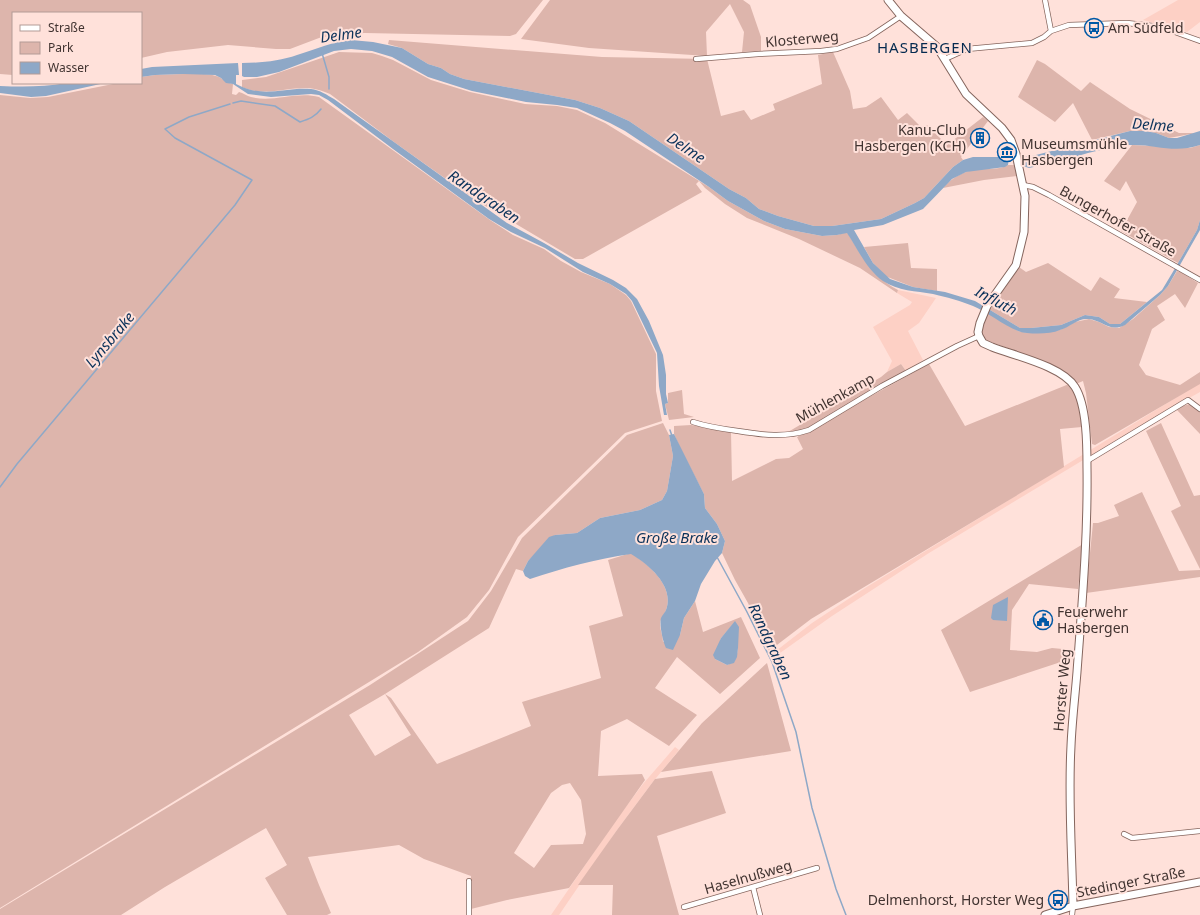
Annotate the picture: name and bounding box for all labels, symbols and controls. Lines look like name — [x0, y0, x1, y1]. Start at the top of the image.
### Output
legend — [12, 12, 142, 84]
bus stop icon: Am Südfeld — [1083, 17, 1105, 39]
place label: Am Südfeld — [1108, 18, 1184, 37]
text: Straße — [48, 19, 85, 36]
water label: Delme — [319, 21, 364, 47]
street label: Klosterweg — [764, 26, 839, 51]
district label: HASBERGEN — [877, 37, 973, 57]
text: Park — [48, 39, 74, 56]
text: Wasser — [48, 59, 89, 76]
water label: Delme — [1131, 113, 1175, 135]
place label: Kanu-Club Hasbergen (KCH) — [854, 120, 966, 155]
water label: Delme — [664, 127, 710, 167]
building icon: Kanu-Club Hasbergen (KCH) — [969, 127, 991, 149]
place label: Museumsmühle Hasbergen — [1021, 134, 1127, 169]
museum icon: Museumsmühle Hasbergen — [996, 141, 1018, 163]
water label: Randgraben — [445, 165, 524, 227]
street label: Bungerhofer Straße — [1056, 181, 1180, 261]
water label: Influth — [971, 280, 1021, 319]
water label: Lynsbrake — [80, 307, 139, 371]
street label: Mühlenkamp — [792, 368, 877, 427]
water label: Große Brake — [636, 527, 719, 547]
water label: Randgraben — [744, 600, 797, 683]
place label: Feuerwehr Hasbergen — [1057, 602, 1129, 637]
public building icon: Feuerwehr Hasbergen — [1032, 609, 1054, 631]
street label: Horster Weg — [1048, 648, 1075, 732]
street label: Haselnußweg — [702, 855, 794, 898]
street label: Stedinger Straße — [1075, 862, 1187, 901]
bus stop icon: Delmenhorst, Horster Weg — [1047, 889, 1069, 911]
place label: Delmenhorst, Horster Weg — [868, 890, 1044, 909]

